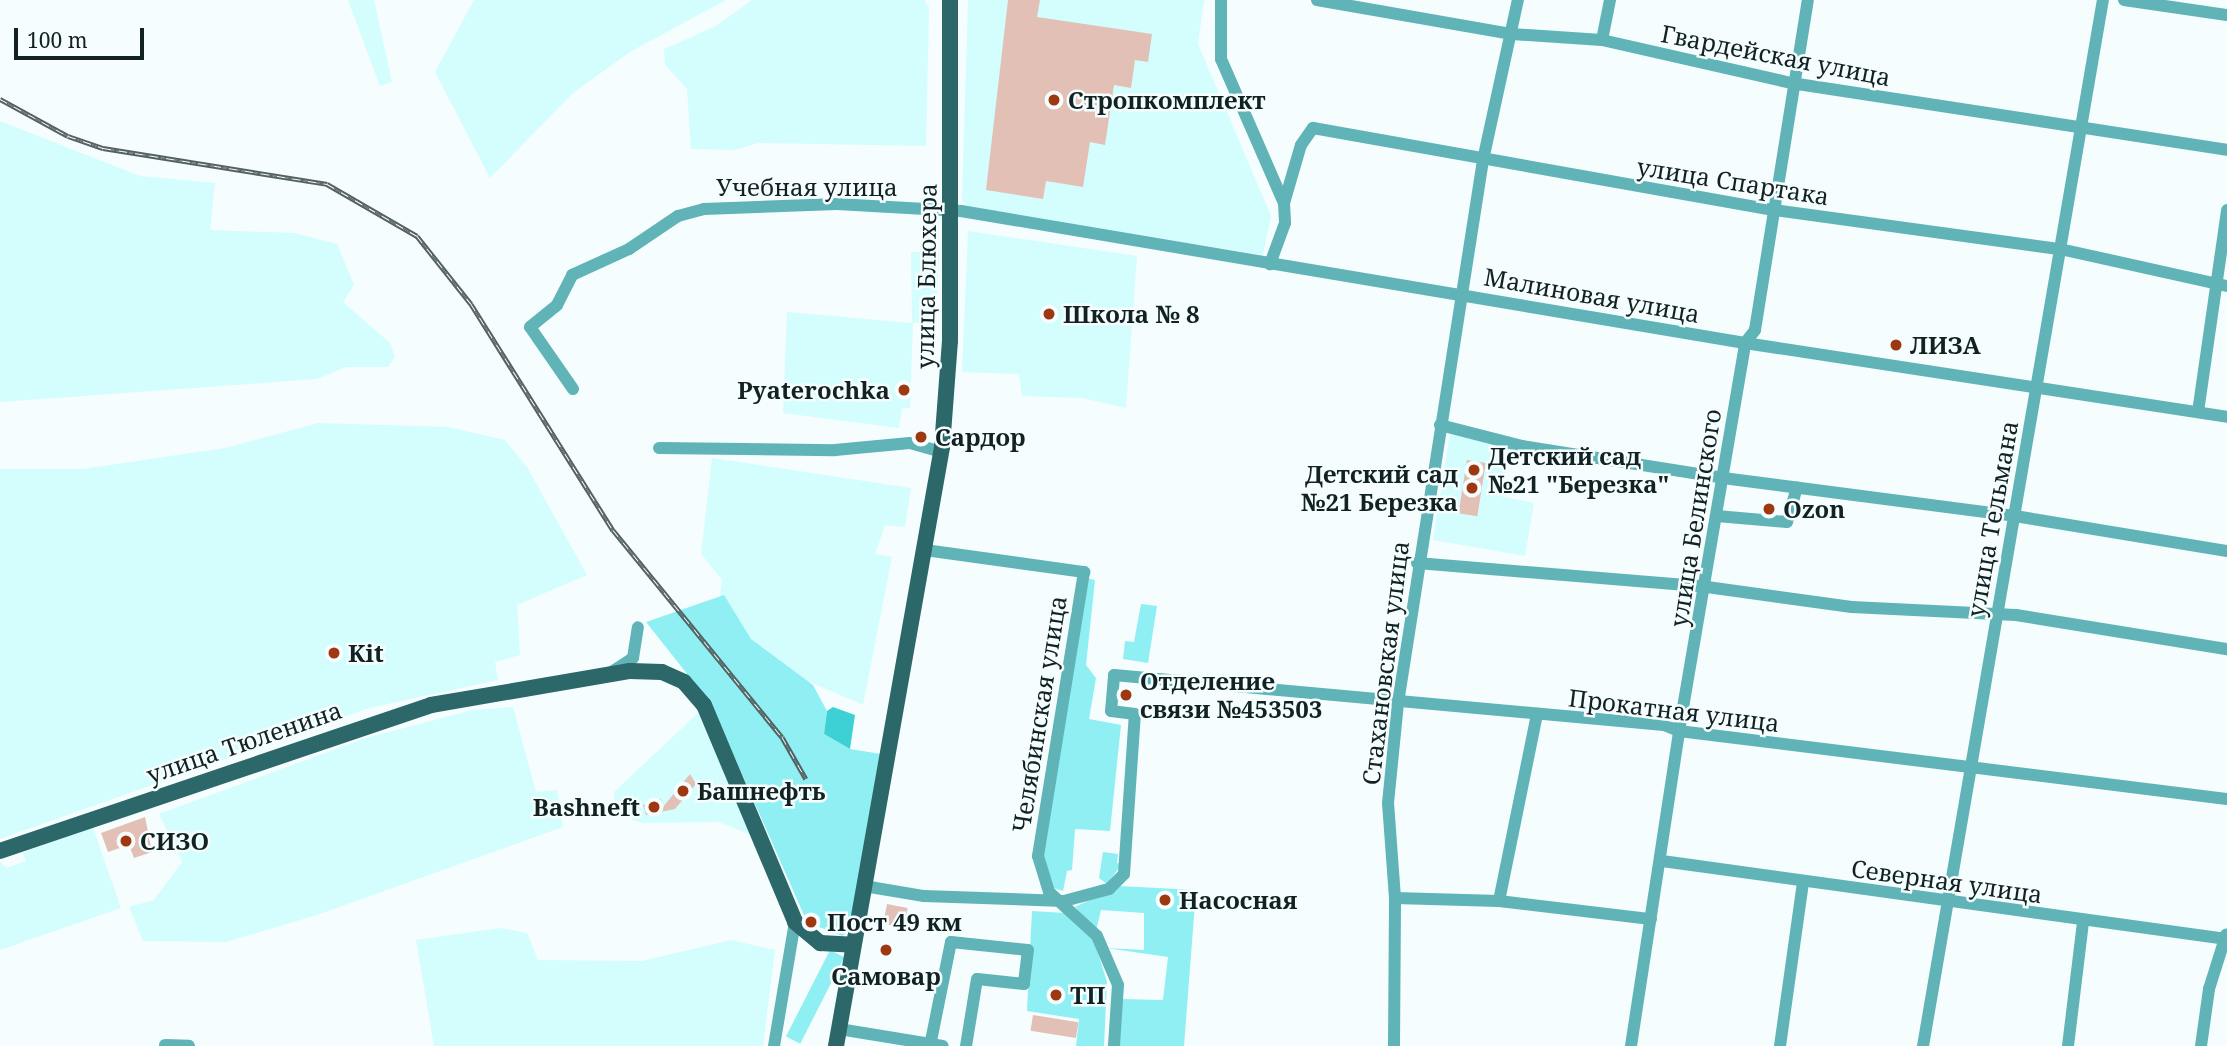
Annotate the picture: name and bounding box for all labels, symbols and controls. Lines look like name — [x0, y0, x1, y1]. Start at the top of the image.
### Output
scale bar — [18, 14, 147, 58]
street label: Гвардейская улица — [1659, 19, 1893, 91]
text: 100 m — [27, 26, 88, 54]
place label: Стропкомплект — [1068, 86, 1266, 114]
marker: Стропкомплект — [1046, 92, 1062, 108]
street label: улица Спартака — [1635, 152, 1831, 210]
street label: Учебная улица — [716, 173, 898, 201]
street label: улица Блюхера — [910, 183, 942, 369]
street label: Малиновая улица — [1482, 262, 1702, 328]
place label: Школа № 8 — [1063, 300, 1200, 328]
marker: Школа № 8 — [1041, 306, 1057, 322]
place label: ЛИЗА — [1910, 331, 1981, 359]
marker: ЛИЗА — [1888, 337, 1904, 353]
place label: Pyaterochka — [737, 376, 890, 404]
marker: Pyaterochka — [896, 382, 912, 398]
street label: улица Белинского — [1664, 407, 1726, 629]
street label: улица Тельмана — [1961, 419, 2023, 619]
place label: Сардор — [935, 423, 1026, 451]
marker: Сардор — [913, 429, 929, 445]
place label: Детский сад №21 "Березка" — [1488, 442, 1670, 498]
place label: Детский сад №21 Березка — [1301, 460, 1458, 516]
marker: Детский сад №21 "Березка" — [1466, 462, 1482, 478]
marker: Детский сад №21 Березка — [1464, 480, 1480, 496]
place label: Ozon — [1783, 495, 1845, 523]
marker: Ozon — [1761, 501, 1777, 517]
street label: Стахановская улица — [1356, 539, 1414, 787]
street label: Челябинская улица — [1006, 594, 1072, 834]
place label: Kit — [348, 639, 384, 667]
marker: Kit — [326, 645, 342, 661]
place label: Отделение связи №453503 — [1140, 667, 1322, 723]
street label: Прокатная улица — [1567, 683, 1781, 737]
marker: Отделение связи №453503 — [1118, 687, 1134, 703]
street label: улица Тюленина — [143, 695, 345, 789]
place label: Башнефть — [697, 777, 825, 805]
marker: Башнефть — [675, 783, 691, 799]
place label: Bashneft — [533, 793, 640, 821]
marker: Bashneft — [646, 799, 662, 815]
place label: СИЗО — [140, 827, 209, 855]
marker: СИЗО — [118, 833, 134, 849]
street label: Северная улица — [1850, 853, 2044, 909]
place label: Насосная — [1179, 886, 1297, 914]
marker: Насосная — [1157, 892, 1173, 908]
place label: Пост 49 км — [827, 908, 962, 936]
marker: Пост 49 км — [801, 912, 821, 932]
marker: Самовар — [878, 942, 894, 958]
place label: Самовар — [831, 962, 941, 990]
place label: ТП — [1070, 981, 1105, 1009]
marker: ТП — [1048, 987, 1064, 1003]

